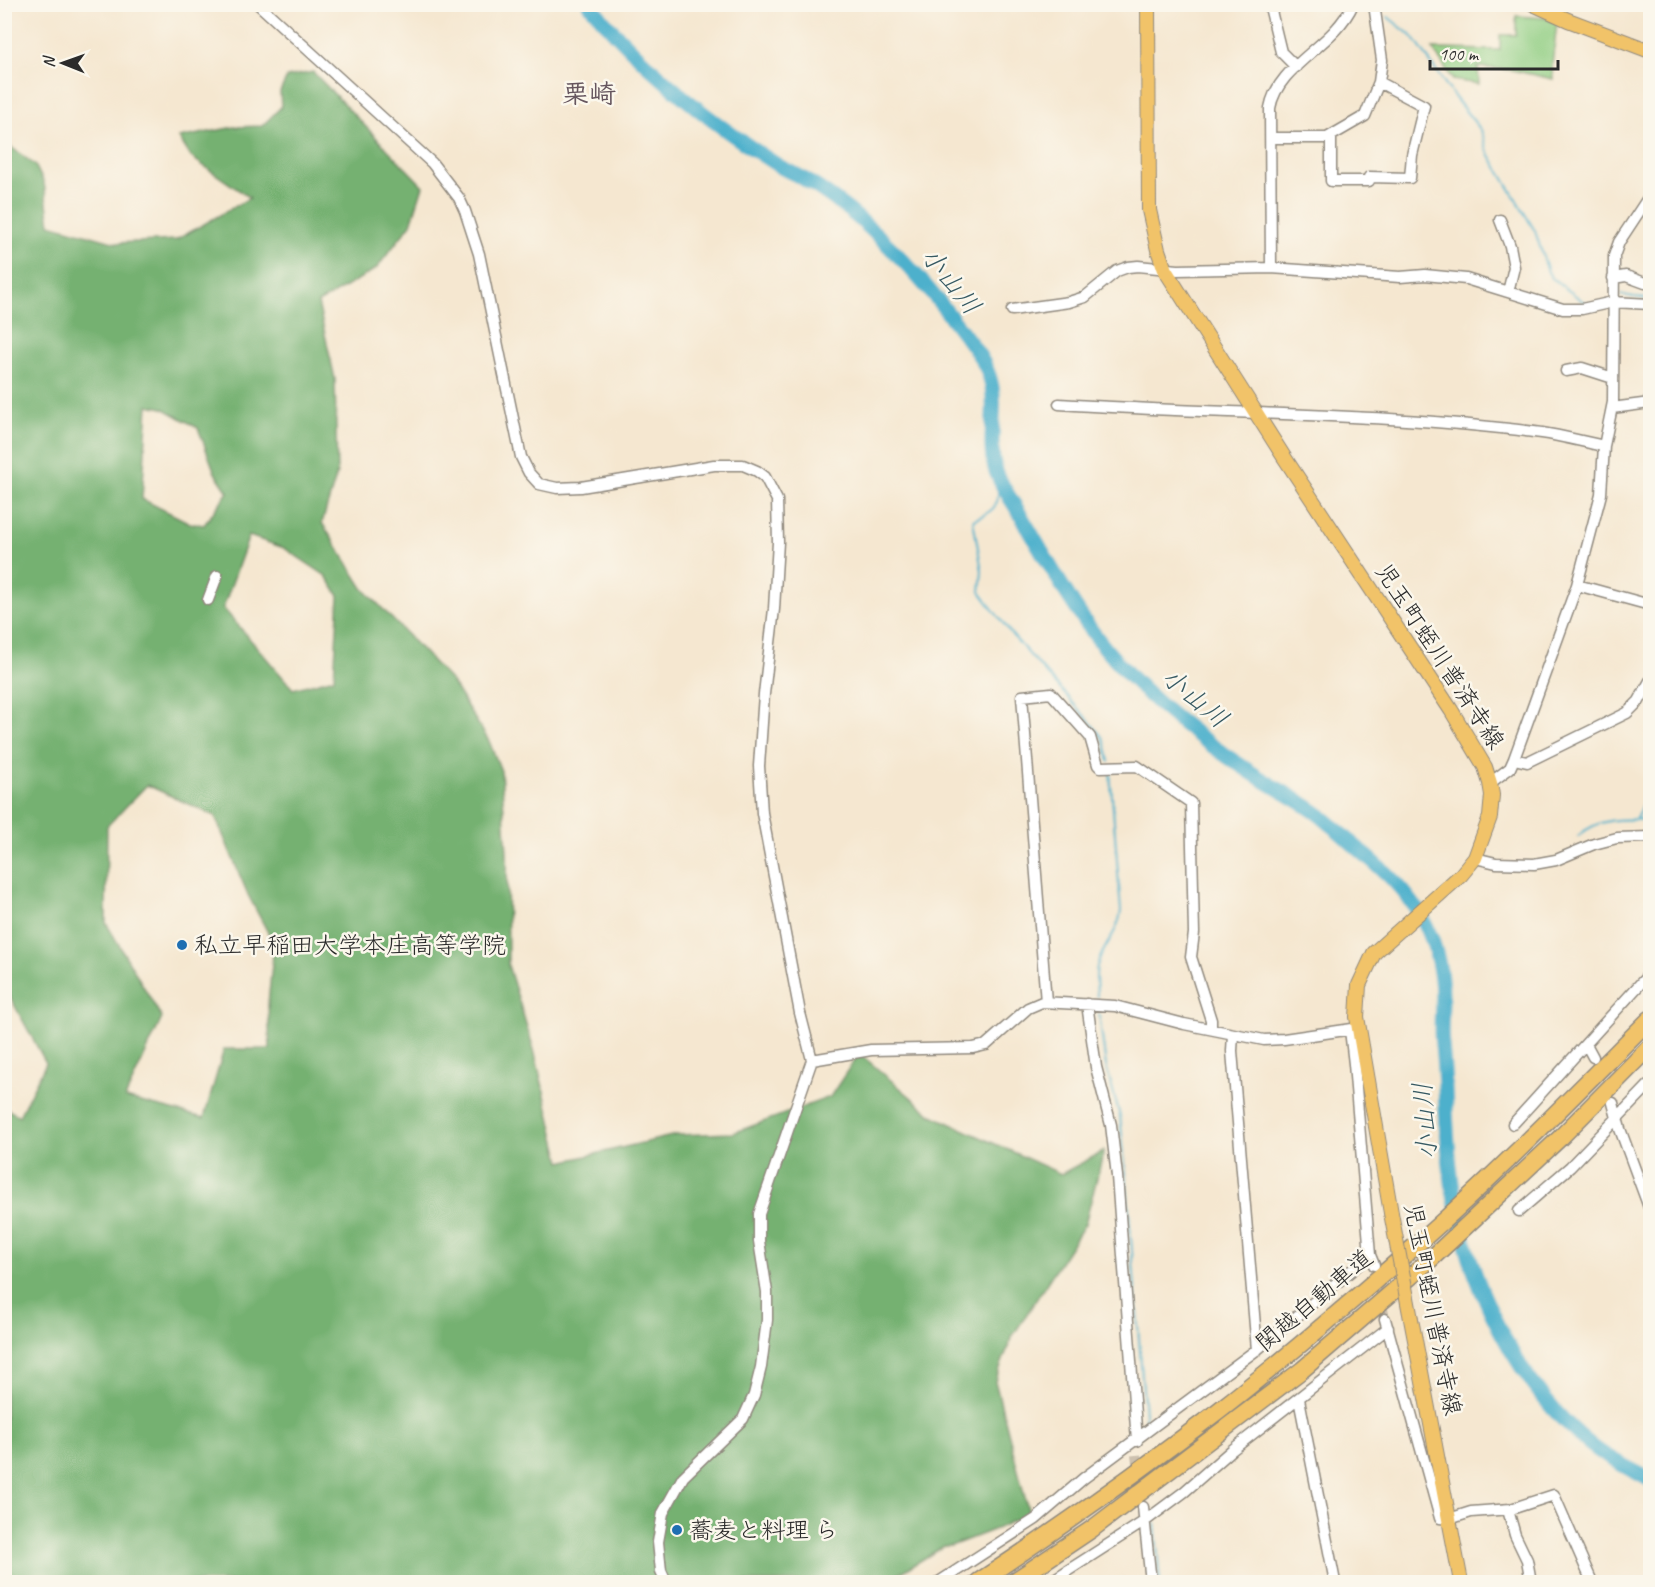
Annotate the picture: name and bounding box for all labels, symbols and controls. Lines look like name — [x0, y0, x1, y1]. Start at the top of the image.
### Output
north arrow — [33, 33, 93, 93]
scale bar — [1430, 33, 1558, 71]
text: 100 m — [1439, 43, 1480, 65]
text: N — [39, 55, 59, 68]
district label: 栗崎 — [562, 77, 616, 111]
water label: 小山川 — [914, 240, 988, 322]
street label: 児玉町蛭川普済寺線 — [1369, 557, 1511, 755]
water label: 小山川 — [1155, 660, 1235, 736]
place label: 私立早稲田大学本庄高等学院 — [194, 930, 506, 960]
marker: 私立早稲田大学本庄高等学院 — [175, 938, 189, 952]
water label: 小山川 — [1406, 1081, 1444, 1161]
street label: 児玉町蛭川普済寺線 — [1398, 1200, 1468, 1418]
street label: 関越自動車道 — [1249, 1242, 1379, 1358]
place label: 蕎麦と料理 ら — [689, 1515, 839, 1545]
marker: 蕎麦と料理 ら — [670, 1523, 684, 1537]

